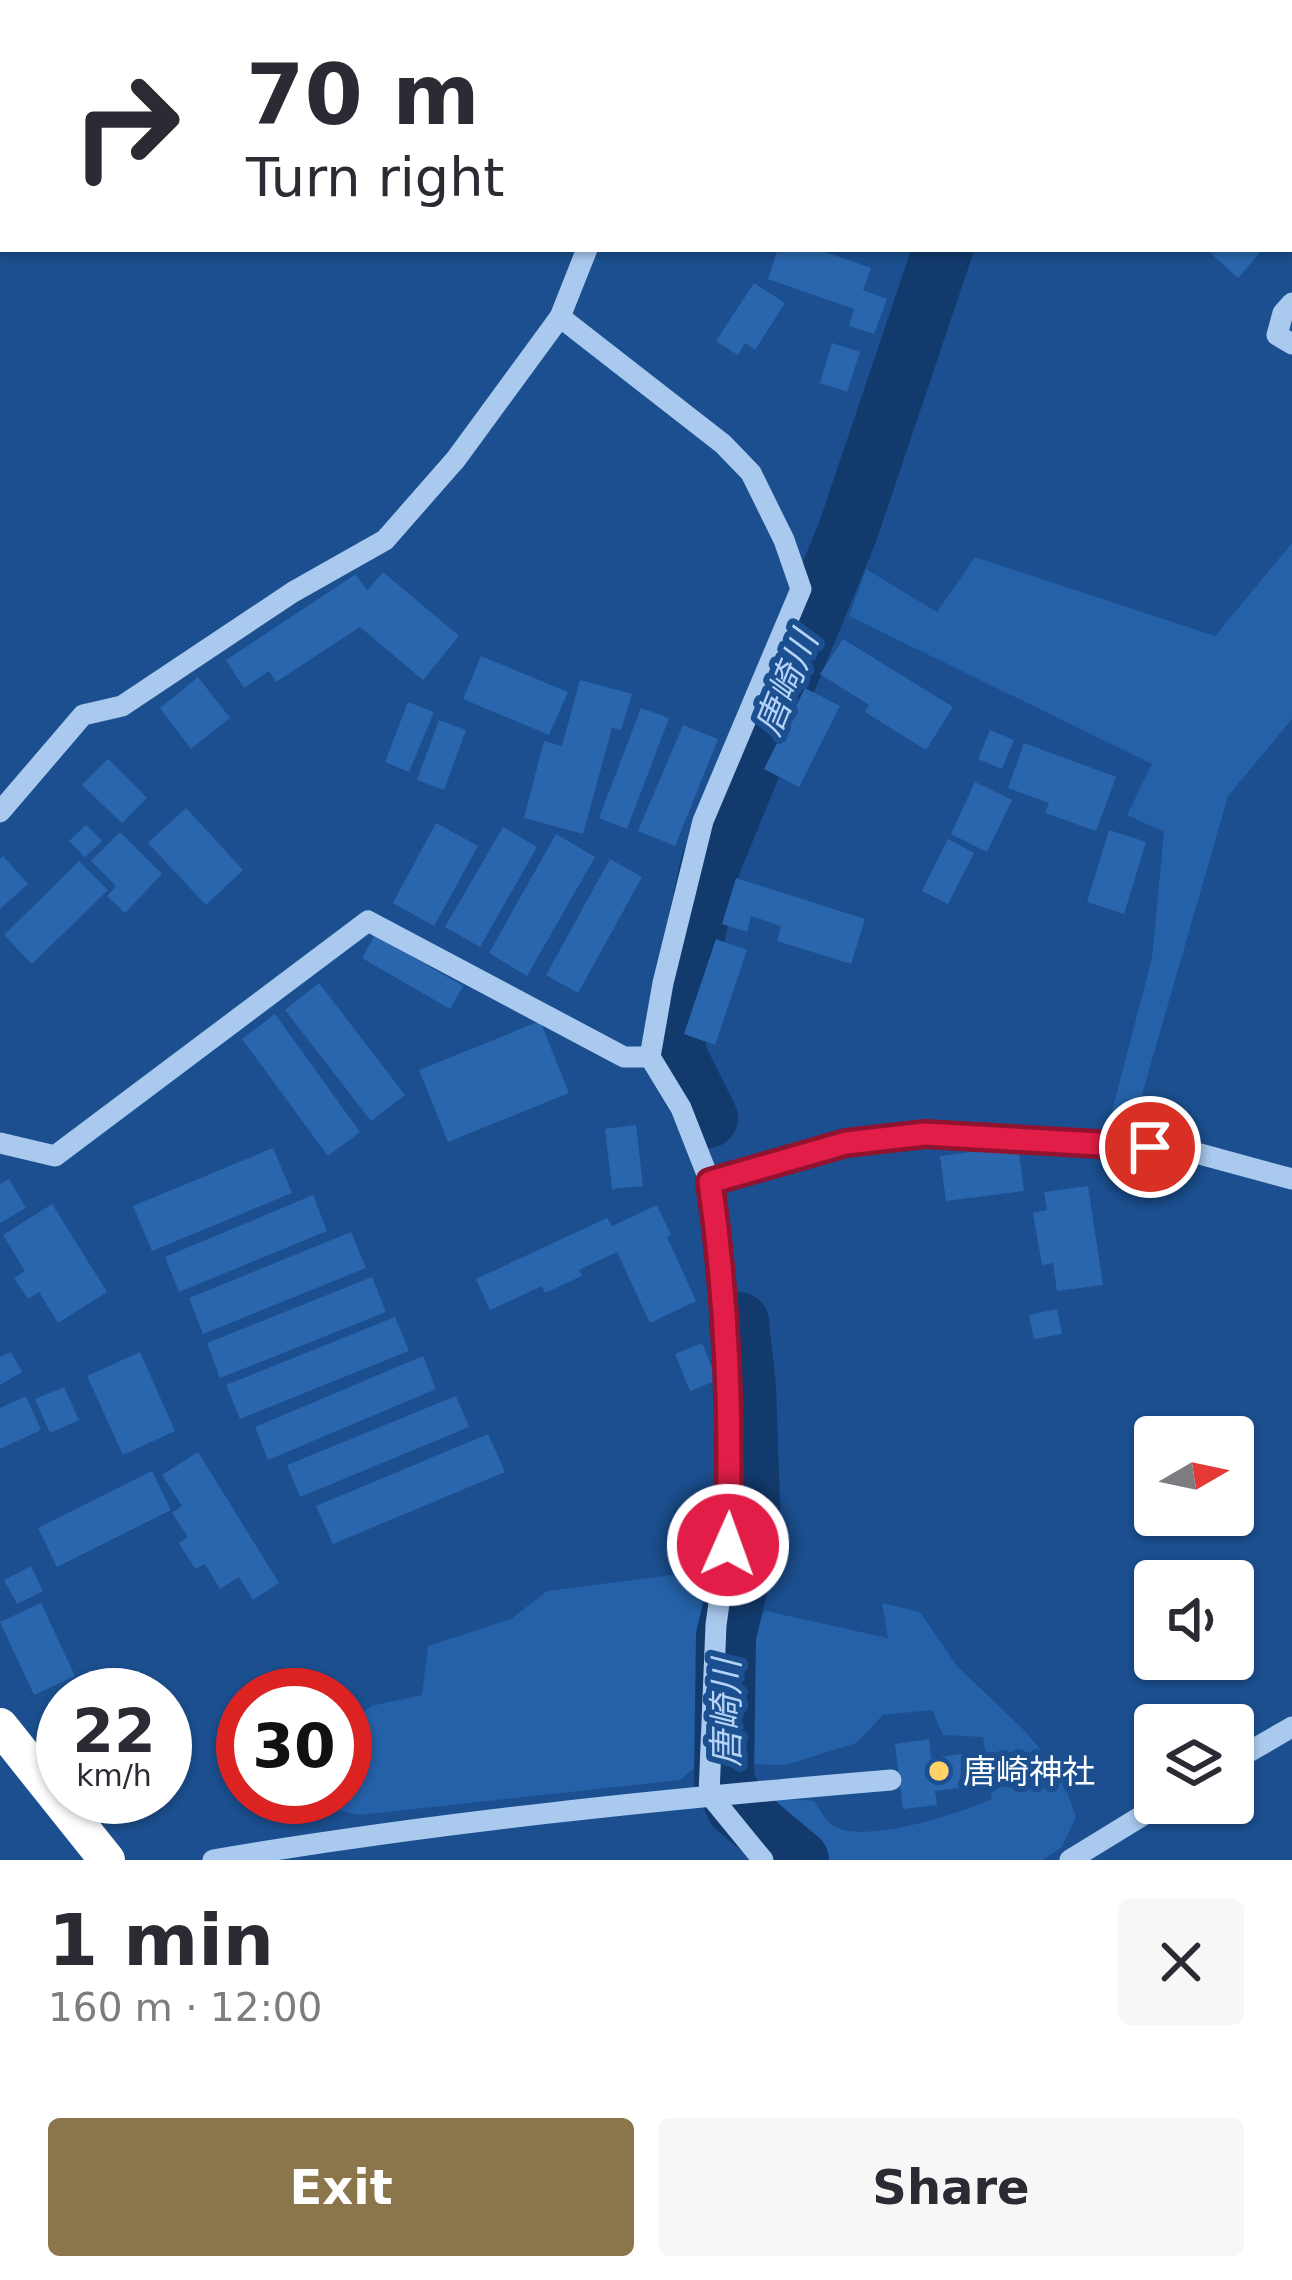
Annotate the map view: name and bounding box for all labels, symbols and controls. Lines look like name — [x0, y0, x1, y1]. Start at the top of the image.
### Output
text: 70 m — [246, 46, 480, 144]
icon: right — [48, 48, 204, 204]
text: Turn right — [246, 146, 505, 209]
water label: 唐崎川 — [747, 622, 827, 741]
pin — [1099, 1096, 1201, 1198]
icon: arrive — [1117, 1114, 1183, 1180]
north arrow — [1134, 1416, 1254, 1536]
map controls — [1134, 1416, 1254, 1824]
position arrow — [665, 1482, 791, 1608]
button: sound — [1134, 1560, 1254, 1680]
water label: 唐崎川 — [706, 1655, 747, 1767]
speed limit sign: 30 — [216, 1668, 372, 1824]
text: 22 — [72, 1696, 156, 1766]
button: layers — [1134, 1704, 1254, 1824]
place label: 唐崎神社 — [963, 1752, 1095, 1791]
text: km/h — [76, 1758, 152, 1793]
marker: 唐崎神社 — [926, 1758, 952, 1784]
text: 1 min — [48, 1898, 274, 1982]
button: close — [1118, 1899, 1244, 2025]
text: 160 m · 12:00 — [48, 1985, 322, 2030]
button: Exit — [48, 2118, 634, 2256]
button: Share — [658, 2118, 1244, 2256]

